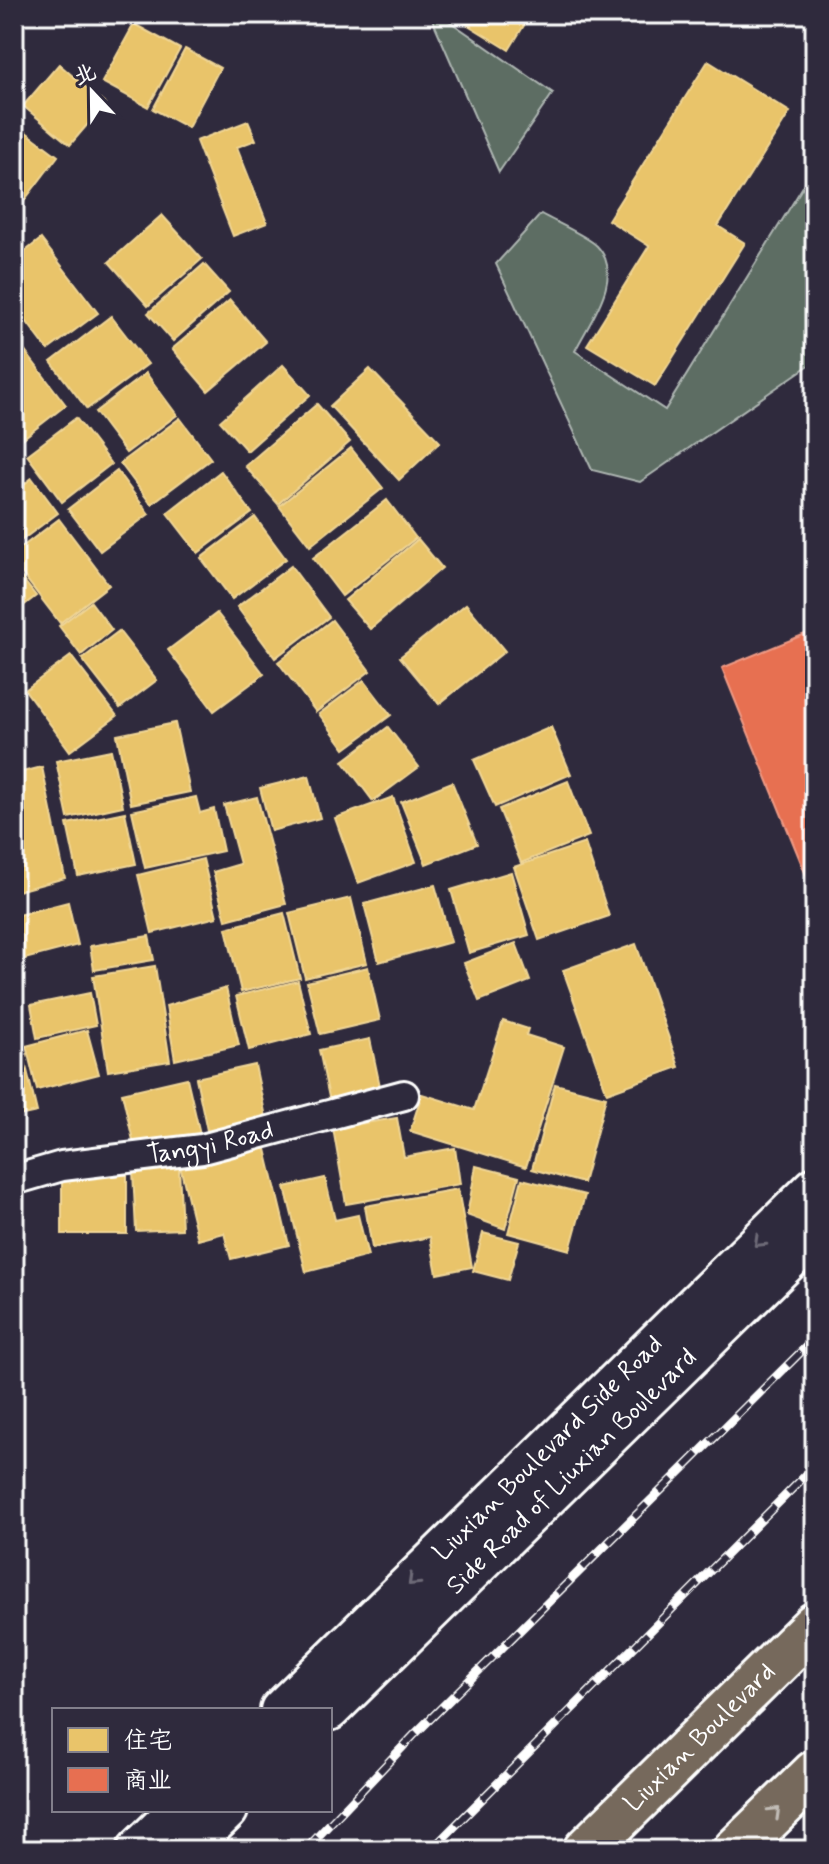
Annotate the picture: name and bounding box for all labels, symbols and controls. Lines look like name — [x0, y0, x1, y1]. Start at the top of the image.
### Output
north arrow — [52, 52, 132, 132]
text: 北 — [70, 58, 101, 92]
street label: Tangyi Road — [145, 1114, 277, 1173]
one-way arrow — [754, 1233, 768, 1247]
street label: Liuxian Boulevard Side Road — [426, 1328, 671, 1569]
street label: Side Road of Liuxian Boulevard — [439, 1342, 705, 1603]
one-way arrow — [408, 1572, 422, 1586]
street label: Liuxian Boulevard — [617, 1656, 783, 1820]
legend — [52, 1708, 332, 1812]
text: 住宅 — [124, 1726, 172, 1757]
text: 商业 — [124, 1766, 172, 1797]
one-way arrow — [766, 1806, 780, 1821]

